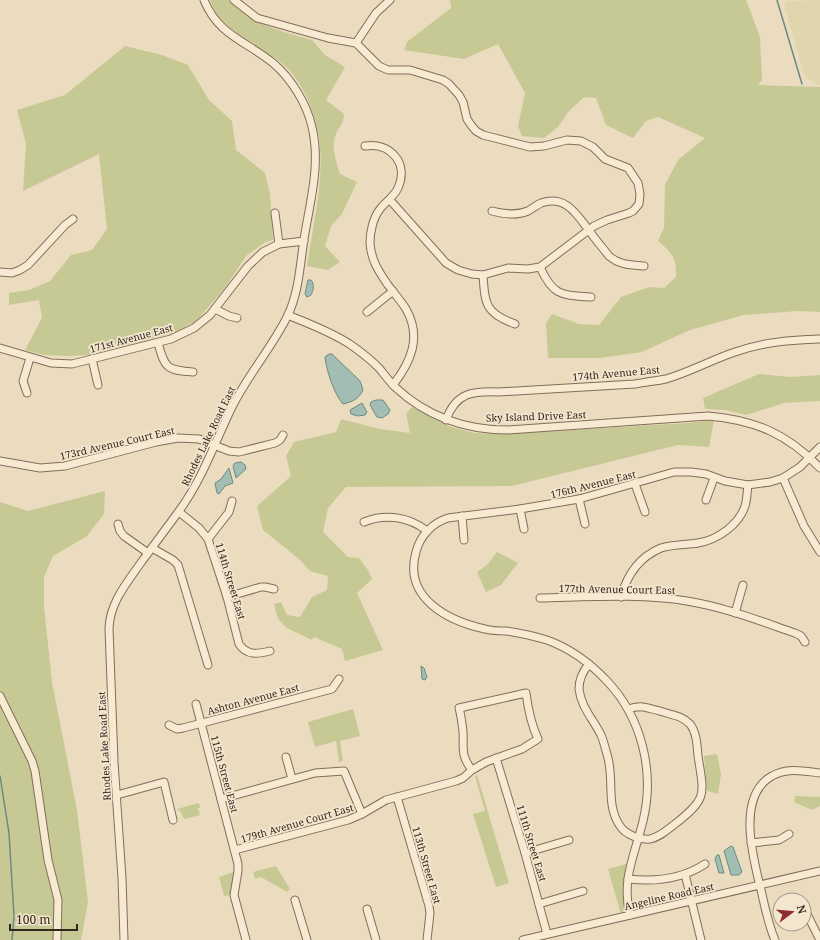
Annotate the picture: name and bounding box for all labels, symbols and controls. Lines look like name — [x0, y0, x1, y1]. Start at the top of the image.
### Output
street label: 171st Avenue East — [88, 320, 175, 356]
street label: 174th Avenue East — [572, 362, 661, 384]
street label: Rhodes Lake Road East — [178, 383, 238, 488]
street label: Sky Island Drive East — [486, 407, 587, 425]
street label: 173rd Avenue Court East — [58, 423, 176, 463]
street label: 176th Avenue East — [549, 467, 638, 501]
street label: 114th Street East — [213, 541, 249, 622]
street label: 177th Avenue Court East — [559, 581, 676, 597]
street label: Ashton Avenue East — [206, 680, 301, 718]
street label: Rhodes Lake Road East — [94, 691, 114, 801]
street label: 115th Street East — [208, 734, 242, 815]
street label: 179th Avenue Court East — [239, 800, 355, 846]
street label: 111th Street East — [514, 803, 550, 884]
street label: 113th Street East — [409, 825, 445, 906]
street label: Angeline Road East — [623, 879, 716, 913]
north arrow — [772, 892, 812, 932]
text: N — [794, 903, 811, 916]
scale bar — [10, 906, 77, 932]
text: 100 m — [16, 911, 51, 928]

